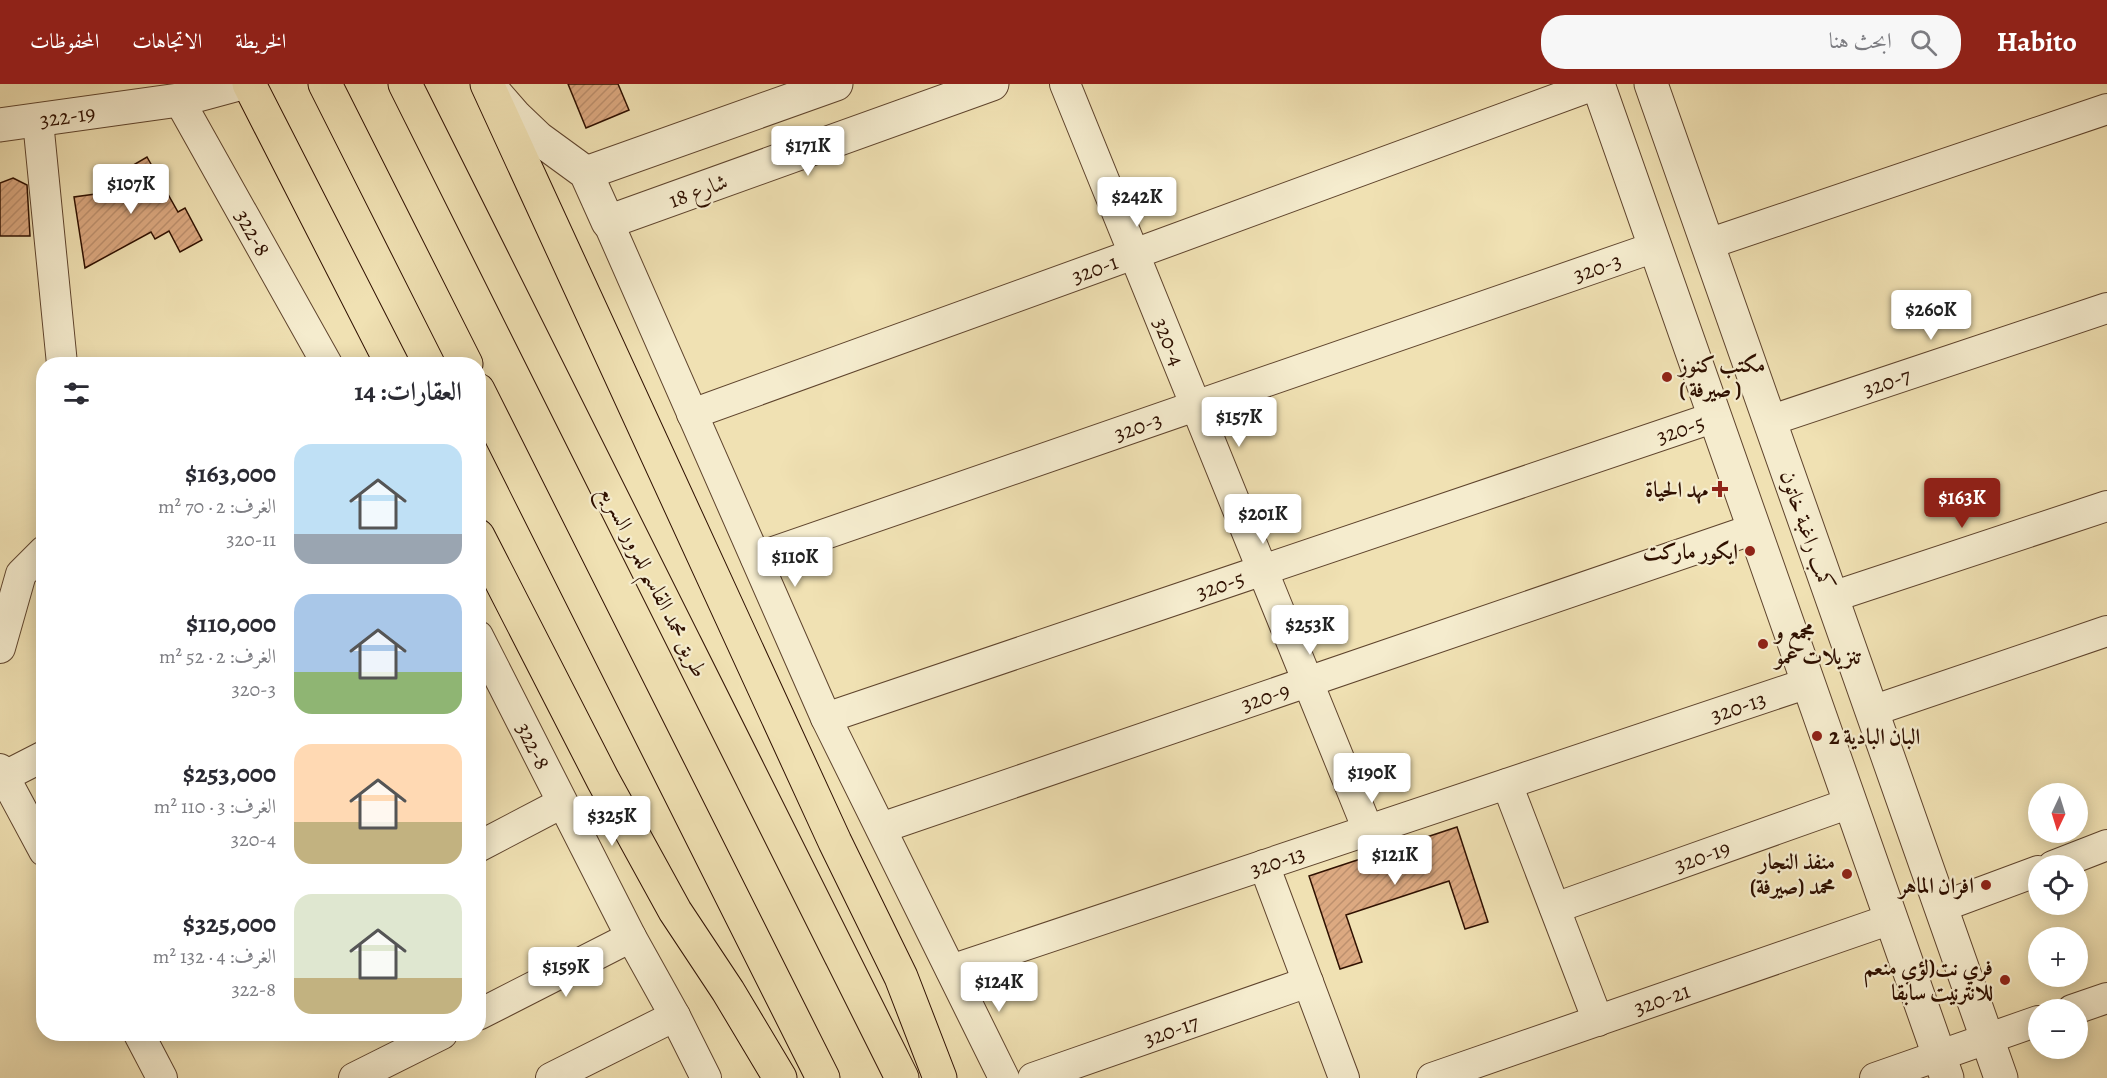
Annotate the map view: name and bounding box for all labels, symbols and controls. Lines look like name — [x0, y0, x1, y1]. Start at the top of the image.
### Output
search box — [1541, 15, 1961, 69]
text: Habito — [1997, 23, 2077, 61]
text: ابحث هنا — [1829, 26, 1892, 56]
icon: search — [1907, 26, 1940, 59]
text: المحفوظات — [30, 27, 99, 55]
text: الاتجاهات — [132, 27, 202, 55]
text: الخريطة — [235, 27, 286, 55]
street label: 322-19 — [38, 98, 97, 135]
pin: $171K — [766, 126, 850, 177]
text: $171K — [785, 132, 831, 159]
pin: $107K — [89, 164, 173, 215]
street label: شارع 18 — [665, 166, 733, 218]
text: $107K — [107, 170, 155, 197]
pin: $242K — [1095, 177, 1179, 228]
text: $242K — [1111, 183, 1163, 210]
street label: 322-8 — [227, 204, 278, 262]
street label: 320-3 — [1569, 246, 1625, 290]
street label: 320-1 — [1067, 247, 1122, 291]
pin: $260K — [1889, 290, 1973, 341]
text: $260K — [1905, 296, 1957, 323]
street label: 320-4 — [1145, 313, 1192, 371]
place label: مكتب كنوز ( صيرفة ) — [1676, 350, 1765, 405]
street label: 320-7 — [1859, 360, 1916, 405]
marker: مكتب كنوز ( صيرفة ) — [1660, 370, 1674, 384]
text: العقارات: 14 — [354, 374, 462, 409]
icon: filters — [60, 377, 93, 410]
pin: $157K — [1197, 397, 1281, 448]
text: $157K — [1216, 403, 1262, 430]
street label: 320-3 — [1110, 405, 1166, 449]
street label: 320-5 — [1653, 408, 1709, 452]
text: $163,000 — [185, 456, 276, 491]
street label: كمب راغبة خاتون — [1772, 466, 1842, 594]
icon: home — [342, 468, 414, 540]
place label: مهد الحياة — [1645, 475, 1709, 505]
pin: $163K — [1920, 478, 2004, 529]
street label: طريق محمد القاسم للمرور السريع — [586, 480, 715, 685]
marker: مهد الحياة — [1713, 482, 1727, 496]
text: $163K — [1938, 484, 1986, 511]
text: الغرف: 2 · 70 m² — [158, 493, 276, 520]
pin: $201K — [1221, 494, 1305, 545]
text: $201K — [1238, 500, 1288, 527]
text: 320-11 — [226, 526, 276, 553]
pin: $110K — [753, 537, 837, 588]
place label: ايكور ماركت — [1643, 537, 1738, 567]
text: $110K — [772, 543, 818, 570]
marker: ايكور ماركت — [1743, 544, 1757, 558]
street label: 320-5 — [1192, 563, 1248, 608]
pin: $253K — [1268, 605, 1352, 656]
text: $110,000 — [186, 606, 276, 641]
text: $253K — [1285, 611, 1335, 638]
place label: مجمع و تنزيلات عمو — [1773, 617, 1861, 672]
icon: home — [342, 618, 414, 690]
marker: مجمع و تنزيلات عمو — [1756, 637, 1770, 651]
text: الغرف: 2 · 52 m² — [159, 643, 276, 670]
street label: 320-9 — [1237, 675, 1294, 720]
text: 320-3 — [232, 676, 276, 703]
street label: 320-13 — [1707, 684, 1770, 731]
street label: 322-8 — [508, 717, 557, 775]
place label: البان البادية 2 — [1829, 722, 1920, 752]
marker: البان البادية 2 — [1810, 729, 1824, 743]
pin: $190K — [1330, 753, 1414, 804]
text: $253,000 — [183, 756, 276, 791]
text: $190K — [1348, 759, 1396, 786]
icon: home — [342, 768, 414, 840]
north arrow — [2028, 783, 2088, 843]
map controls — [2028, 783, 2088, 1059]
text: الغرف: 3 · 110 m² — [154, 793, 276, 820]
pin: $325K — [570, 796, 654, 847]
text: $325K — [587, 802, 637, 829]
text: 320-4 — [231, 826, 276, 853]
street label: 320-19 — [1670, 833, 1734, 880]
pin: $121K — [1353, 835, 1437, 886]
street label: 320-13 — [1246, 839, 1309, 885]
text: $121K — [1372, 841, 1418, 868]
place label: منفذ النجار محمد (صيرفة) — [1750, 847, 1835, 902]
button: locate — [2028, 855, 2088, 915]
marker: منفذ النجار محمد (صيرفة) — [1840, 867, 1854, 881]
place label: افران الماهر — [1897, 871, 1974, 901]
marker: افران الماهر — [1979, 878, 1993, 892]
text: $325,000 — [183, 906, 276, 941]
icon: home — [342, 918, 414, 990]
button: + — [2028, 927, 2088, 987]
text: الغرف: 4 · 132 m² — [153, 943, 276, 970]
pin: $159K — [524, 947, 608, 998]
text: $159K — [542, 953, 590, 980]
place label: فري نت(لؤي منعم للانترنيت سابقا — [1863, 953, 1993, 1008]
pin: $124K — [957, 962, 1041, 1013]
text: $124K — [975, 968, 1023, 995]
marker: فري نت(لؤي منعم للانترنيت سابقا — [1998, 973, 2012, 987]
text: 322-8 — [231, 976, 276, 1003]
street label: 320-21 — [1630, 976, 1694, 1023]
button: − — [2028, 999, 2088, 1059]
street label: 320-17 — [1140, 1007, 1203, 1054]

